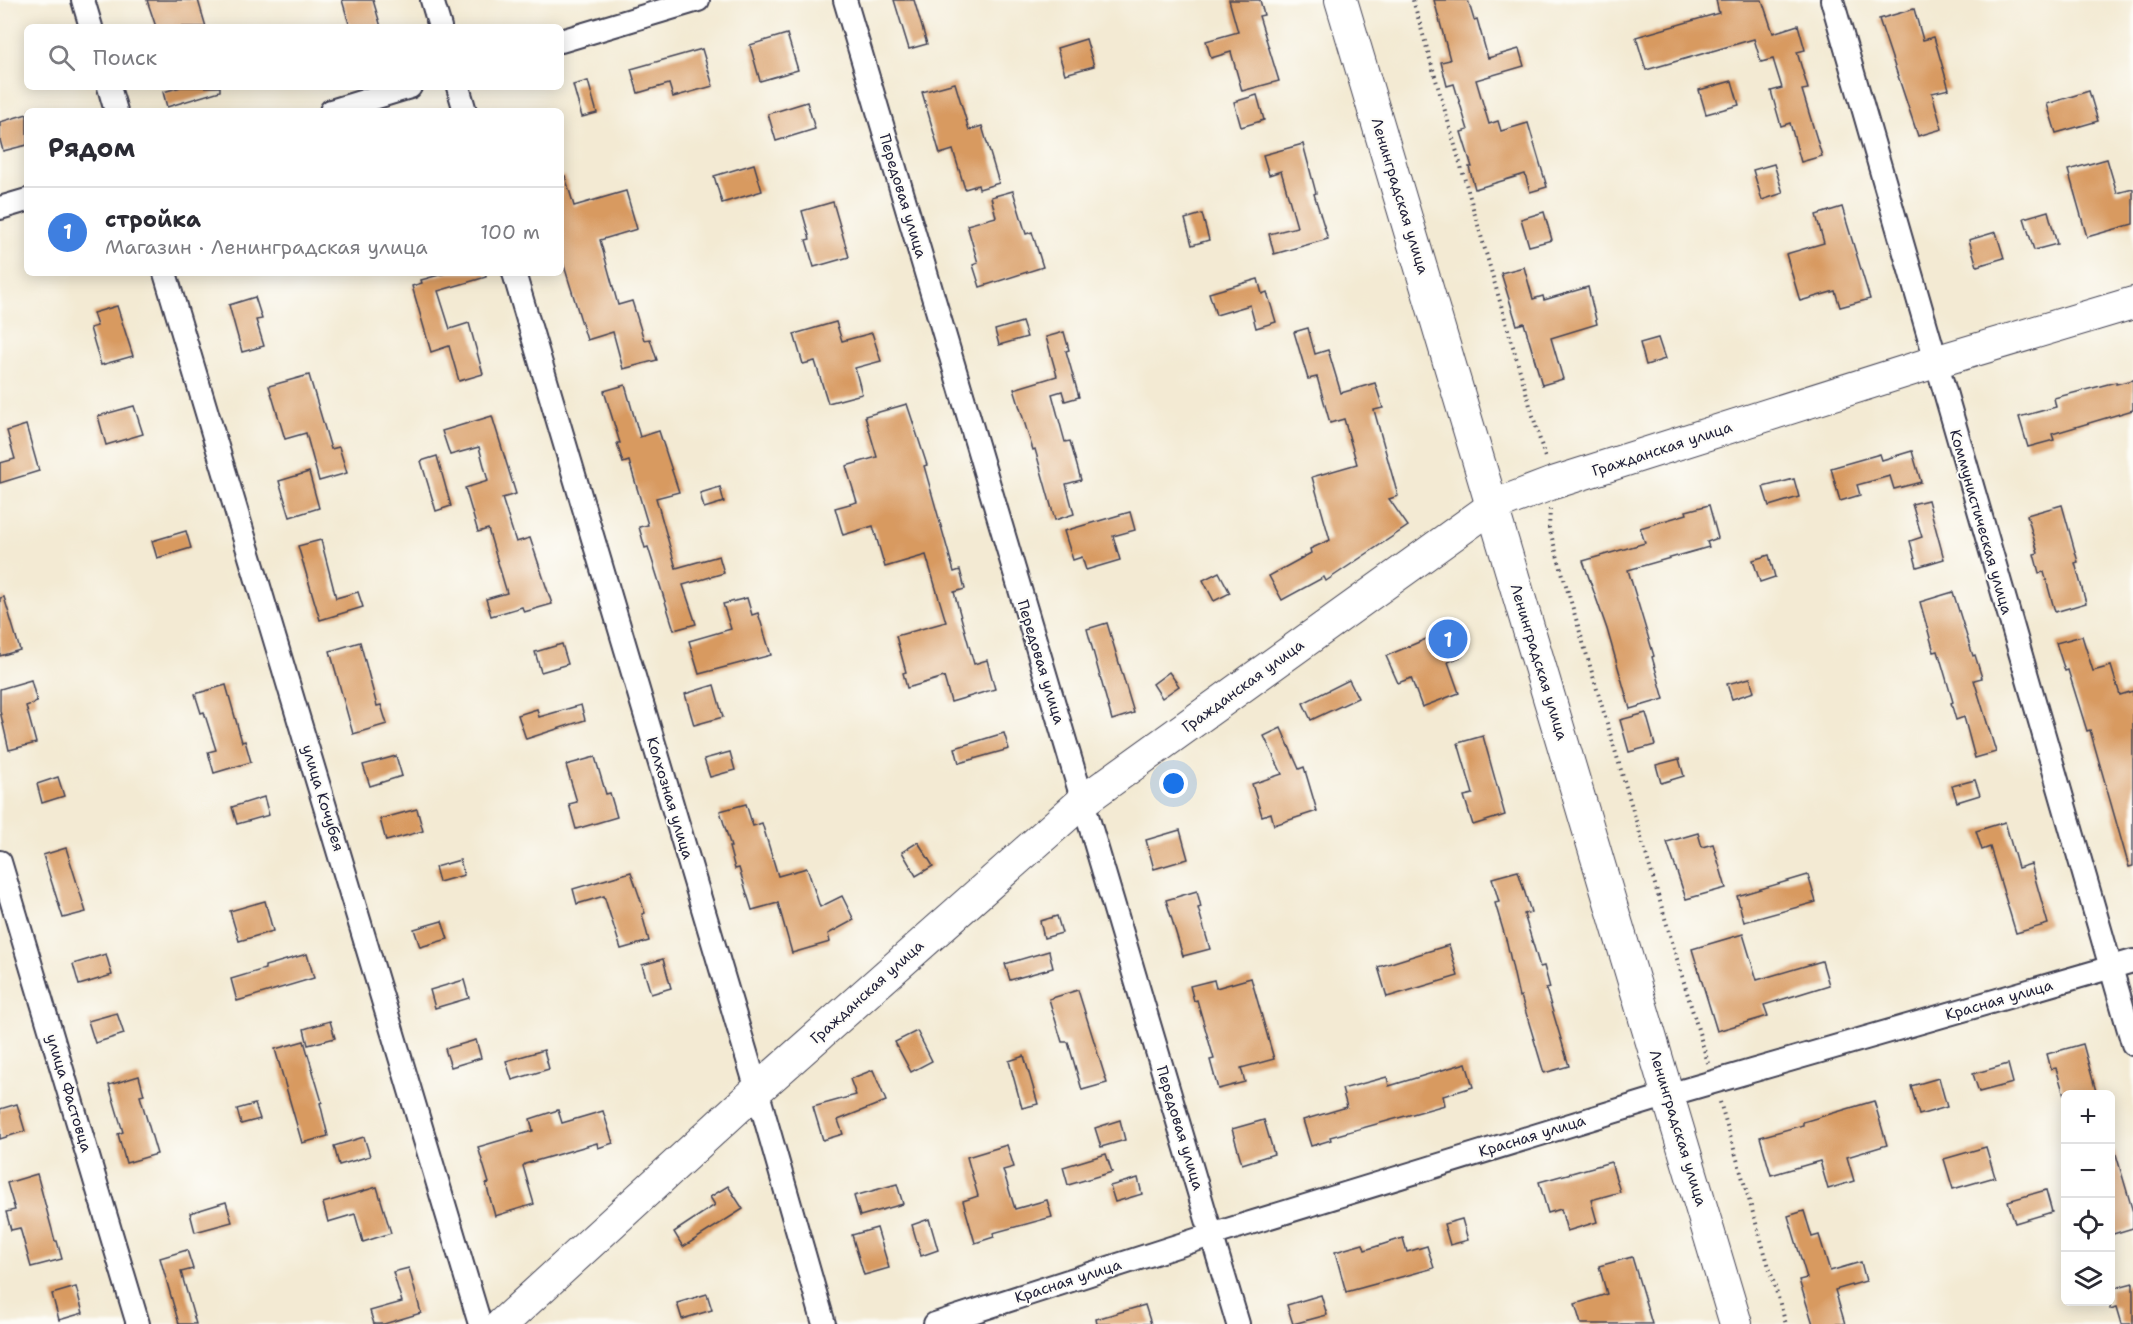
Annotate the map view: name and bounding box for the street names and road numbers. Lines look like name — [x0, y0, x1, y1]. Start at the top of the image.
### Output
street label: Ленинградская улица — [1367, 115, 1434, 277]
street label: Передовая улица — [875, 131, 932, 261]
street label: Гражданская улица — [1589, 417, 1735, 481]
street label: Коммунистическая улица — [1945, 427, 2017, 617]
street label: Ленинградская улица — [1506, 581, 1573, 743]
street label: Передовая улица — [1013, 597, 1070, 727]
street label: Гражданская улица — [1178, 635, 1309, 737]
street label: Колхозная улица — [642, 734, 698, 862]
street label: улица Кочубея — [297, 742, 349, 854]
street label: Гражданская улица — [806, 935, 928, 1048]
street label: Красная улица — [1943, 975, 2056, 1025]
street label: улица Фастовца — [41, 1031, 97, 1155]
street label: Ленинградская улица — [1645, 1047, 1712, 1209]
street label: Передовая улица — [1152, 1063, 1209, 1193]
street label: Красная улица — [1476, 1110, 1589, 1162]
street label: Красная улица — [1012, 1254, 1124, 1308]

